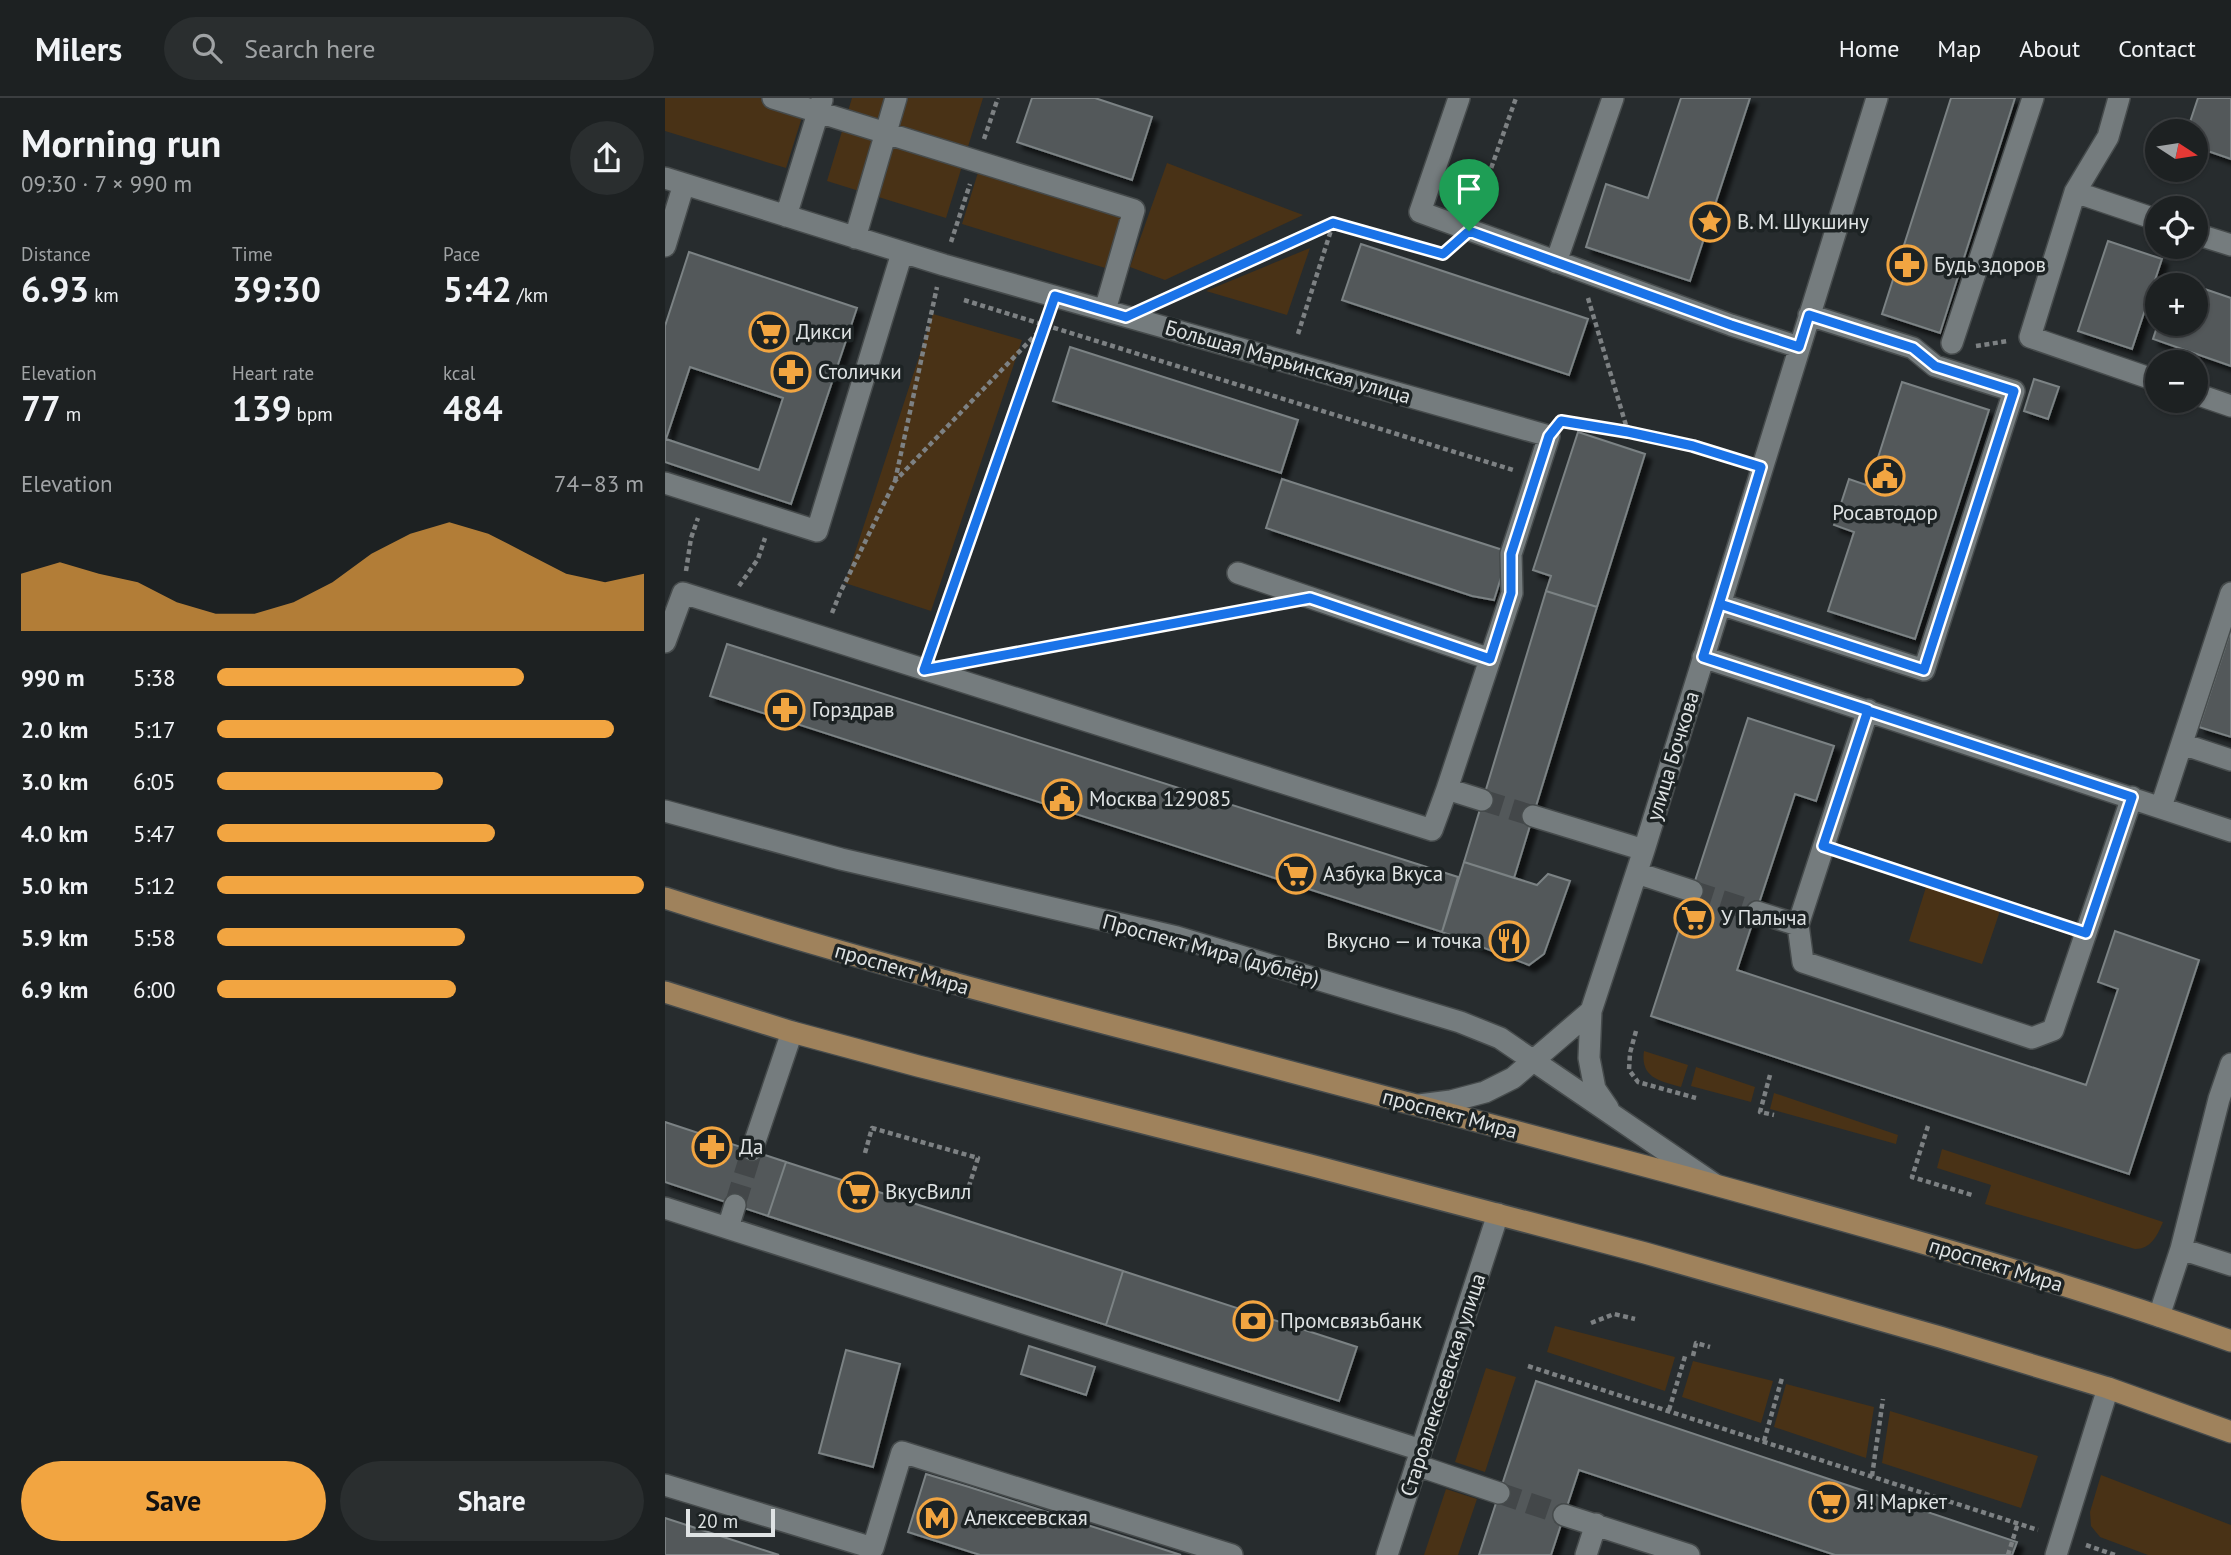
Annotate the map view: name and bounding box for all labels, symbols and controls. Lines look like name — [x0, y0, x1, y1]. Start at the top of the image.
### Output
search box — [164, 17, 654, 80]
text: Milers — [35, 27, 122, 70]
icon: search — [188, 29, 226, 67]
text: Search here — [244, 32, 375, 65]
text: Home — [1839, 33, 1899, 64]
text: Map — [1937, 33, 1981, 64]
text: About — [2019, 33, 2080, 64]
text: Contact — [2118, 33, 2196, 64]
text: Morning run — [21, 118, 221, 167]
north arrow — [2145, 119, 2209, 182]
map controls — [2145, 119, 2208, 413]
button: share — [570, 121, 644, 195]
pin — [1439, 159, 1499, 231]
text: 09:30 · 7 × 990 m — [21, 169, 192, 198]
icon: arrive — [1450, 170, 1488, 208]
button: locate — [2145, 196, 2208, 259]
place icon: В. М. Шукшину — [1689, 201, 1731, 243]
place label: В. М. Шукшину — [1737, 208, 1869, 235]
text: Distance — [21, 242, 91, 266]
text: Time — [232, 242, 273, 266]
text: Pace — [443, 242, 480, 266]
pharmacy icon: Будь здоров — [1886, 244, 1928, 286]
place label: Будь здоров — [1934, 251, 2046, 278]
text: 6.93 — [21, 266, 89, 312]
text: 39:30 — [232, 266, 321, 312]
text: 5:42 — [443, 266, 512, 312]
button: + — [2145, 273, 2208, 336]
text: km — [89, 283, 119, 307]
text: /km — [512, 283, 548, 307]
supermarket icon: Дикси — [748, 311, 790, 353]
street label: Большая Марьинская улица — [1162, 313, 1414, 410]
place label: Дикси — [796, 318, 852, 345]
button: − — [2145, 350, 2208, 413]
pharmacy icon: Столички — [770, 351, 812, 393]
place label: Столички — [818, 358, 902, 385]
text: Elevation — [21, 361, 97, 385]
text: Heart rate — [232, 361, 314, 385]
text: kcal — [443, 361, 475, 385]
text: 77 — [21, 385, 61, 431]
text: 139 — [232, 385, 292, 431]
text: 484 — [443, 385, 503, 431]
text: m — [61, 402, 81, 426]
text: bpm — [292, 402, 333, 426]
public building icon: Росавтодор — [1864, 455, 1906, 497]
text: Elevation — [21, 469, 113, 498]
text: 74–83 m — [554, 469, 644, 498]
place label: Росавтодор — [1832, 499, 1938, 526]
text: 990 m — [21, 663, 84, 692]
text: 5:38 — [133, 663, 176, 692]
street label: улица Бочкова — [1640, 688, 1705, 824]
pharmacy icon: Горздрав — [764, 689, 806, 731]
place label: Горздрав — [812, 696, 894, 723]
text: 2.0 km — [21, 715, 88, 744]
text: 5:17 — [133, 715, 176, 744]
text: 3.0 km — [21, 767, 88, 796]
text: 6:05 — [133, 767, 176, 796]
public building icon: Москва 129085 — [1041, 778, 1083, 820]
place label: Москва 129085 — [1089, 785, 1232, 812]
text: 4.0 km — [21, 819, 88, 848]
text: 5:47 — [133, 819, 176, 848]
supermarket icon: Азбука Вкуса — [1275, 853, 1317, 895]
place label: Азбука Вкуса — [1323, 860, 1443, 887]
text: 5.0 km — [21, 871, 88, 900]
text: 5:12 — [133, 871, 176, 900]
supermarket icon: У Палыча — [1673, 897, 1715, 939]
place label: У Палыча — [1721, 904, 1807, 931]
street label: Проспект Мира (дублёр) — [1100, 908, 1322, 991]
restaurant icon: Вкусно — и точка — [1488, 920, 1530, 962]
text: 5.9 km — [21, 923, 88, 952]
text: 5:58 — [133, 923, 176, 952]
place label: Вкусно — и точка — [1326, 927, 1482, 954]
street label: проспект Мира — [832, 936, 972, 1001]
text: 6.9 km — [21, 975, 88, 1004]
text: 6:00 — [133, 975, 176, 1004]
street label: проспект Мира — [1380, 1083, 1520, 1144]
pharmacy icon: Да — [691, 1126, 733, 1168]
place label: Да — [739, 1133, 763, 1160]
supermarket icon: ВкусВилл — [837, 1171, 879, 1213]
place label: ВкусВилл — [885, 1178, 971, 1205]
street label: проспект Мира — [1926, 1231, 2066, 1298]
street label: Староалексеевская улица — [1394, 1270, 1491, 1500]
bank icon: Промсвязьбанк — [1232, 1300, 1274, 1342]
place label: Промсвязьбанк — [1280, 1307, 1422, 1334]
button: Save — [21, 1461, 326, 1541]
button: Share — [340, 1461, 644, 1541]
supermarket icon: Я! Маркет — [1808, 1481, 1850, 1523]
place label: Я! Маркет — [1856, 1488, 1948, 1515]
metro station icon: Алексеевская — [916, 1497, 958, 1539]
place label: Алексеевская — [964, 1504, 1088, 1531]
scale bar — [686, 1506, 775, 1538]
text: 20 m — [697, 1509, 738, 1533]

